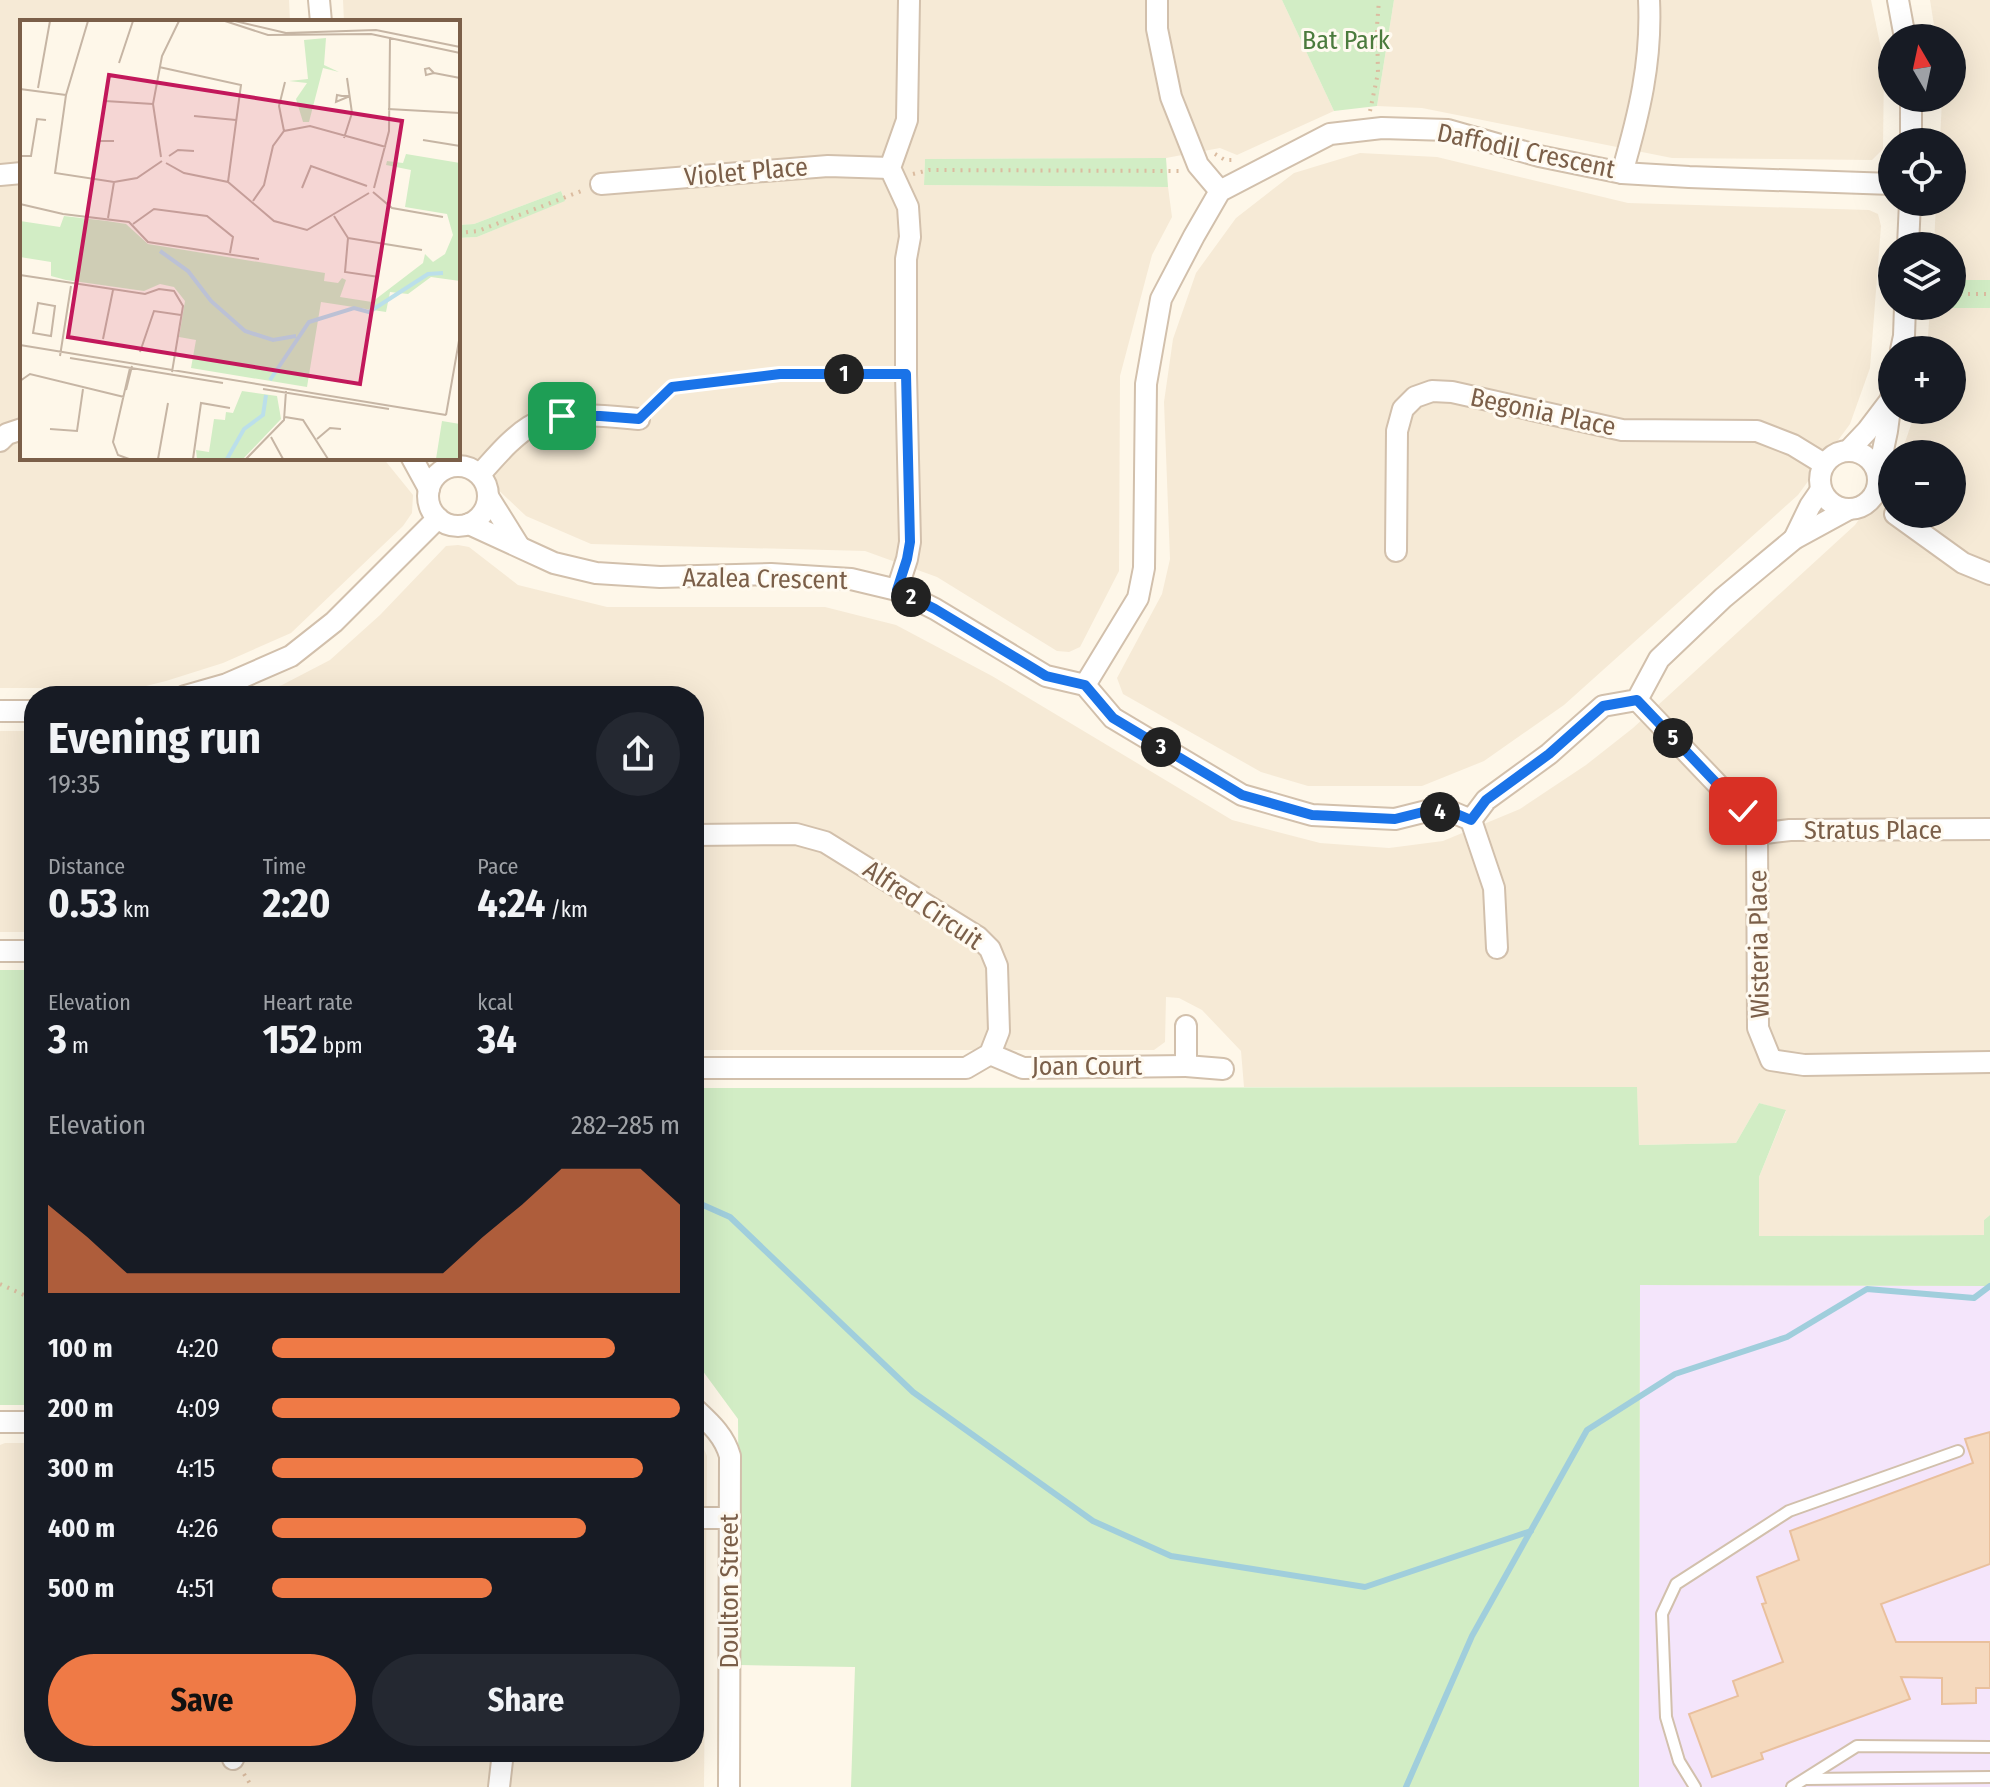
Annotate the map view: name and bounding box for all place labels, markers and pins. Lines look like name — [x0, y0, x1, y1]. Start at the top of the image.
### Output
pin: 1 — [824, 354, 864, 394]
pin — [528, 382, 596, 450]
pin: 2 — [891, 577, 931, 617]
pin: 5 — [1653, 718, 1693, 758]
pin: 3 — [1141, 727, 1181, 767]
pin — [1709, 777, 1777, 845]
pin: 4 — [1420, 792, 1460, 832]

